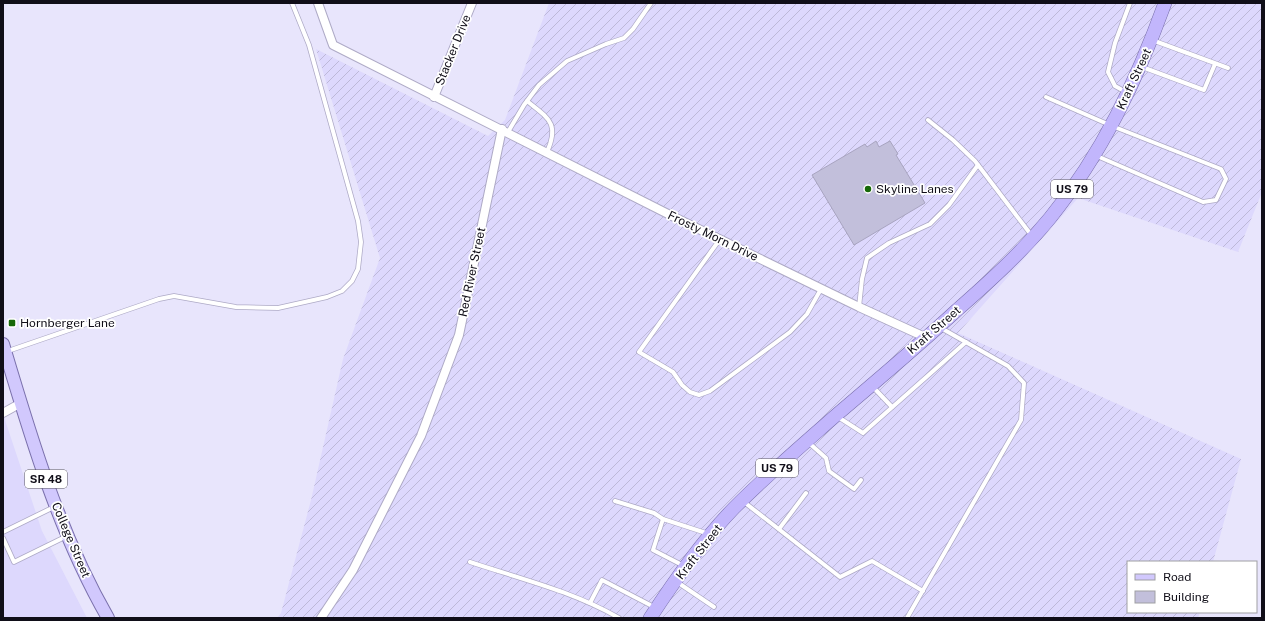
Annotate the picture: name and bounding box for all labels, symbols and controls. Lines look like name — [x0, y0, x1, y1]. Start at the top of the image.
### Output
street label: Stacker Drive — [432, 12, 474, 87]
street label: Kraft Street — [1114, 46, 1154, 112]
road number: US 79 — [1051, 180, 1093, 198]
place label: Skyline Lanes — [876, 182, 954, 196]
marker: Skyline Lanes — [863, 184, 873, 194]
street label: Frosty Morn Drive — [665, 208, 761, 264]
street label: Red River Street — [456, 226, 488, 318]
street label: Kraft Street — [904, 303, 964, 357]
place label: Hornberger Lane — [20, 316, 115, 330]
marker: Hornberger Lane — [7, 318, 17, 328]
road number: US 79 — [756, 459, 798, 477]
road number: SR 48 — [25, 470, 67, 488]
street label: College Street — [49, 500, 93, 580]
street label: Kraft Street — [673, 521, 725, 582]
legend — [1127, 561, 1257, 613]
text: Road — [1163, 570, 1191, 584]
text: Building — [1163, 590, 1209, 604]

